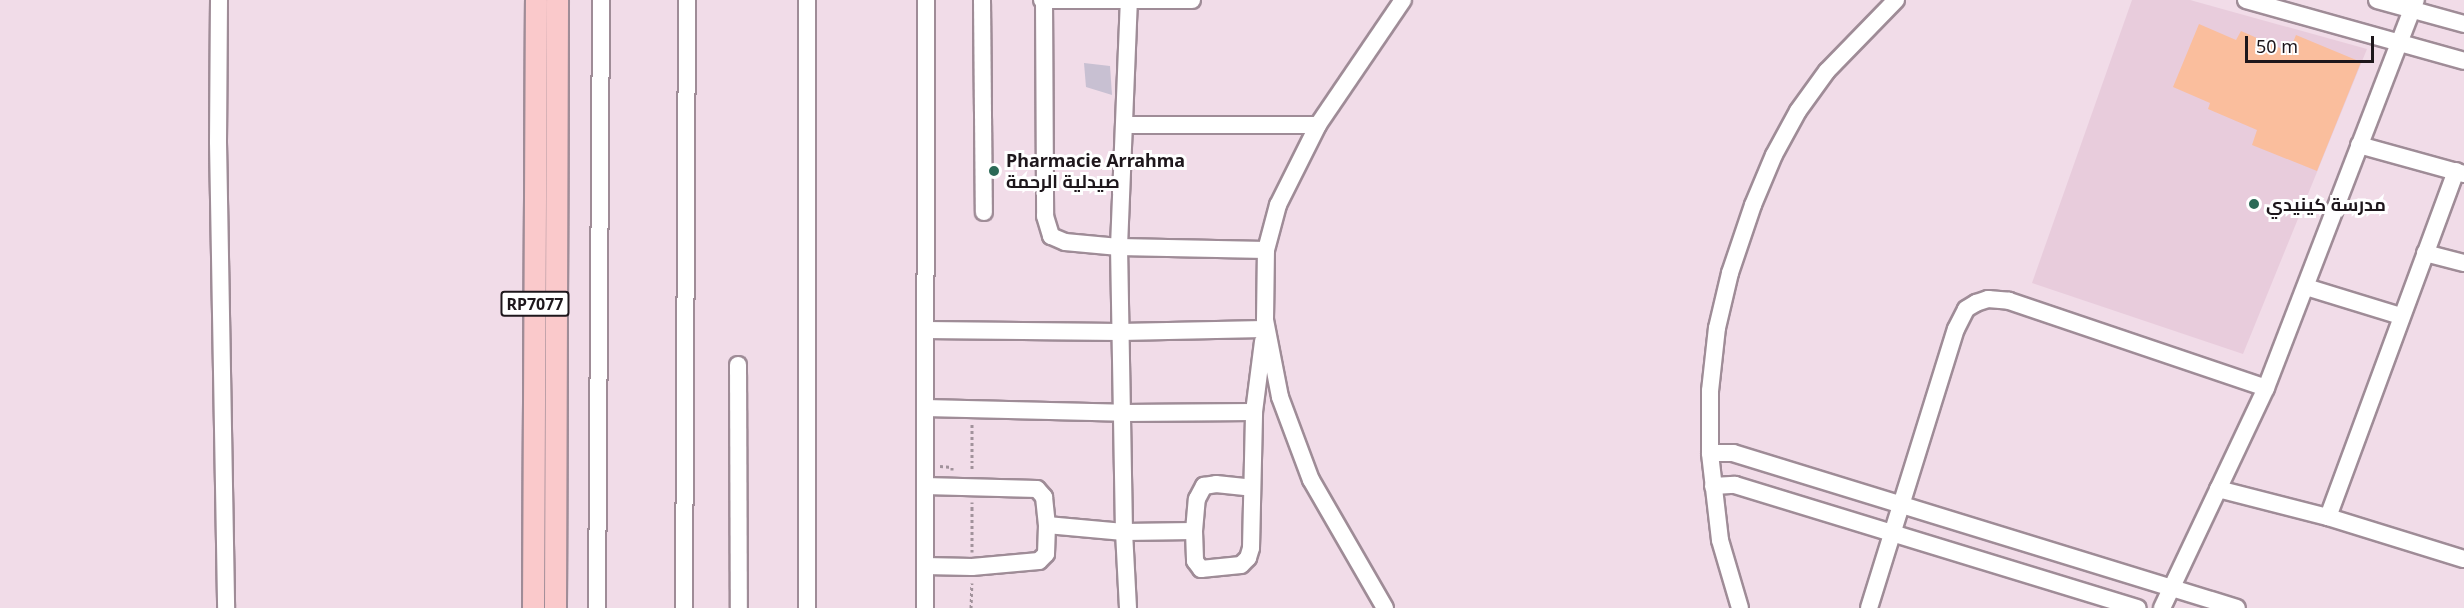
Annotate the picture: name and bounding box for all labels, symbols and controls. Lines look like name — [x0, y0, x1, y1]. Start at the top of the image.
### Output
scale bar — [2248, 24, 2377, 62]
text: 50 m — [2256, 34, 2298, 58]
place label: Pharmacie Arrahma صيدلية الرحمة — [1006, 150, 1185, 192]
marker: Pharmacie Arrahma صيدلية الرحمة — [987, 164, 1001, 178]
place label: مدرسة كينيدي — [2266, 193, 2386, 215]
marker: مدرسة كينيدي — [2247, 197, 2261, 211]
road number: RP7077 — [499, 291, 571, 317]

